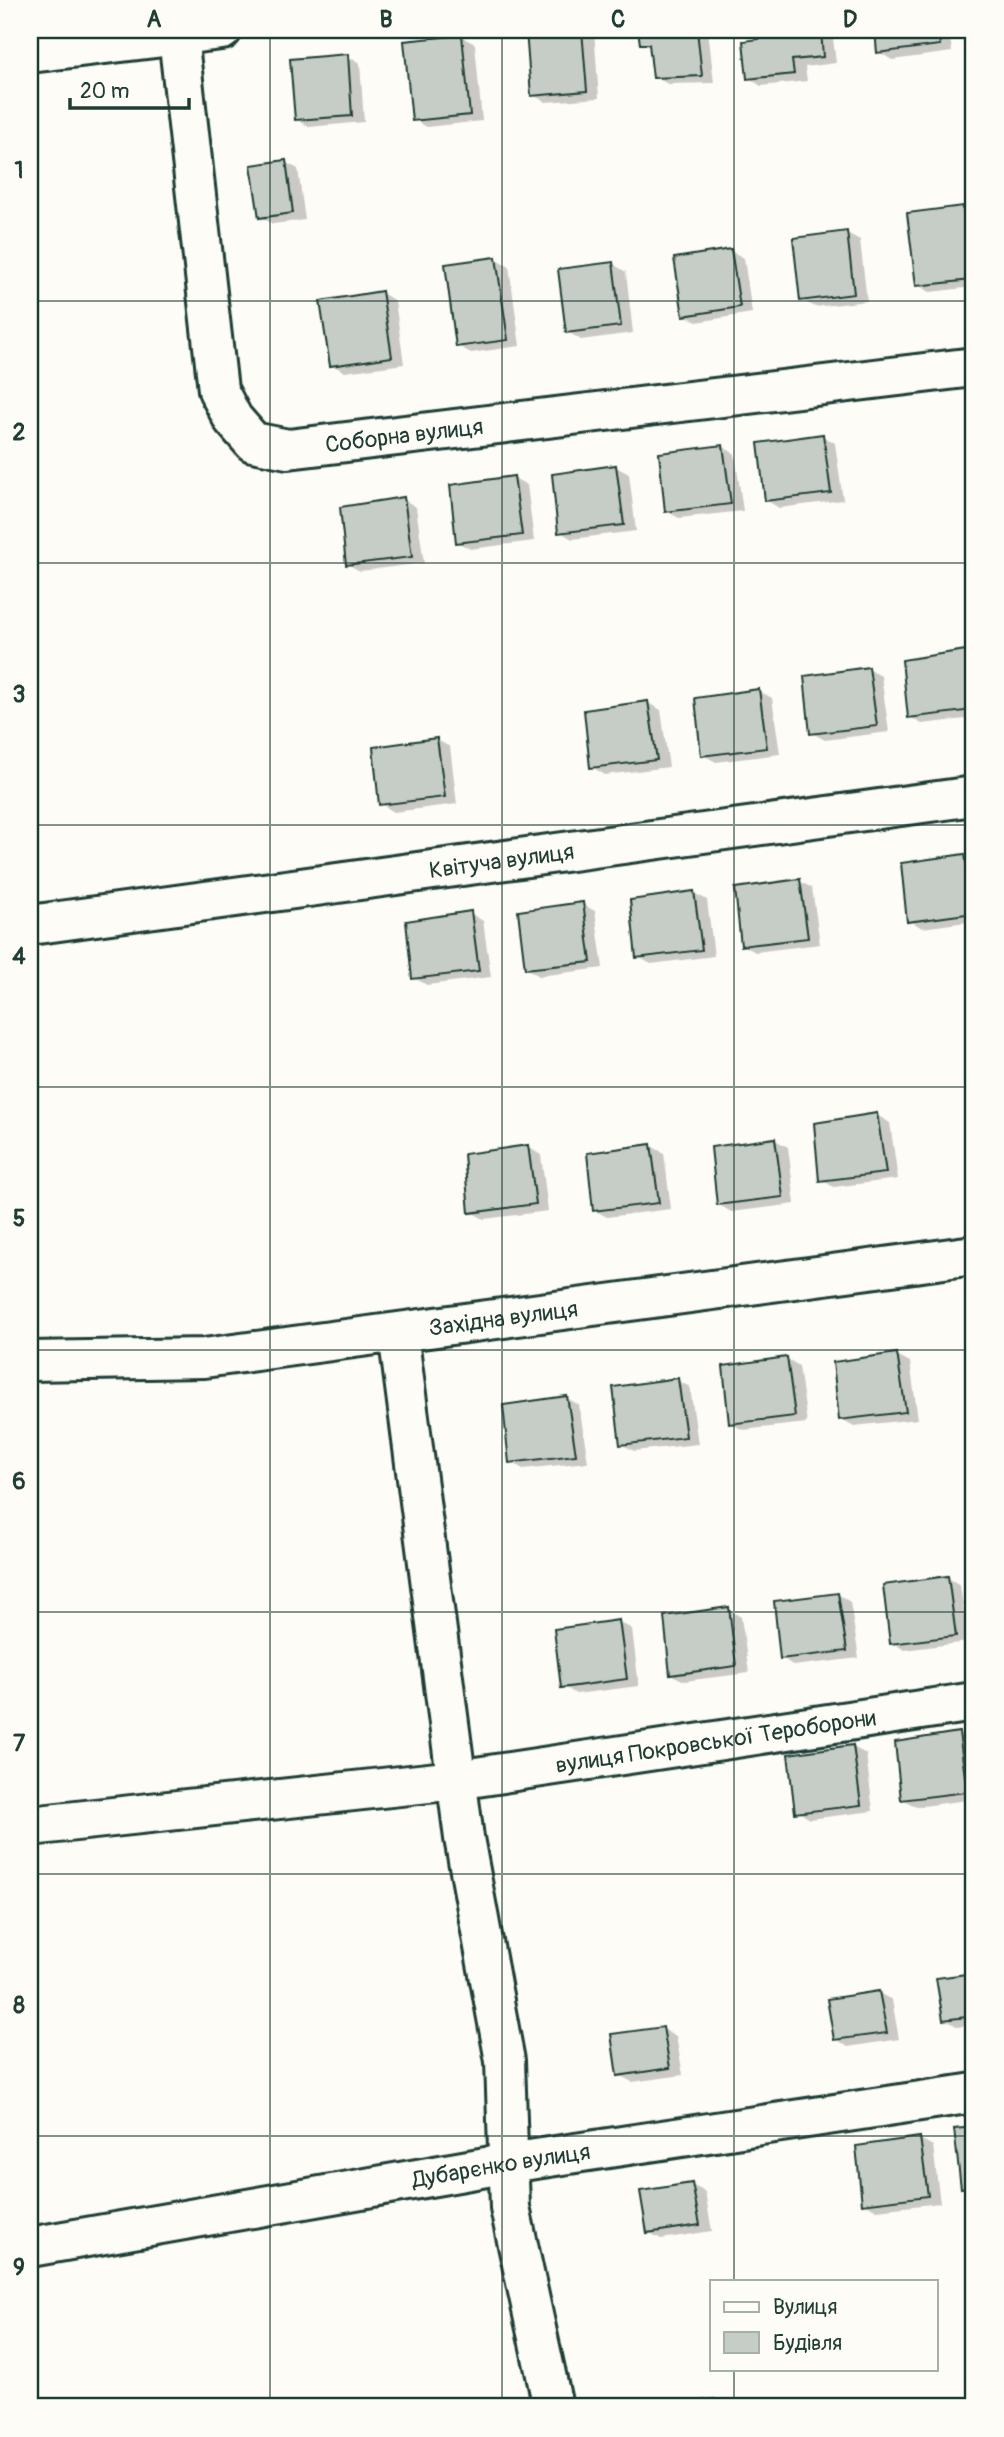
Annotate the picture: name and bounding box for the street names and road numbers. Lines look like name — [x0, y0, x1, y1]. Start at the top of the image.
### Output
street label: Соборна вулиця — [324, 412, 485, 459]
street label: Квітуча вулиця — [427, 837, 576, 885]
street label: Західна вулиця — [427, 1294, 580, 1343]
street label: вулиця Покровської Тероборони — [554, 1703, 878, 1780]
street label: Дубарєнко вулиця — [409, 2137, 592, 2195]

